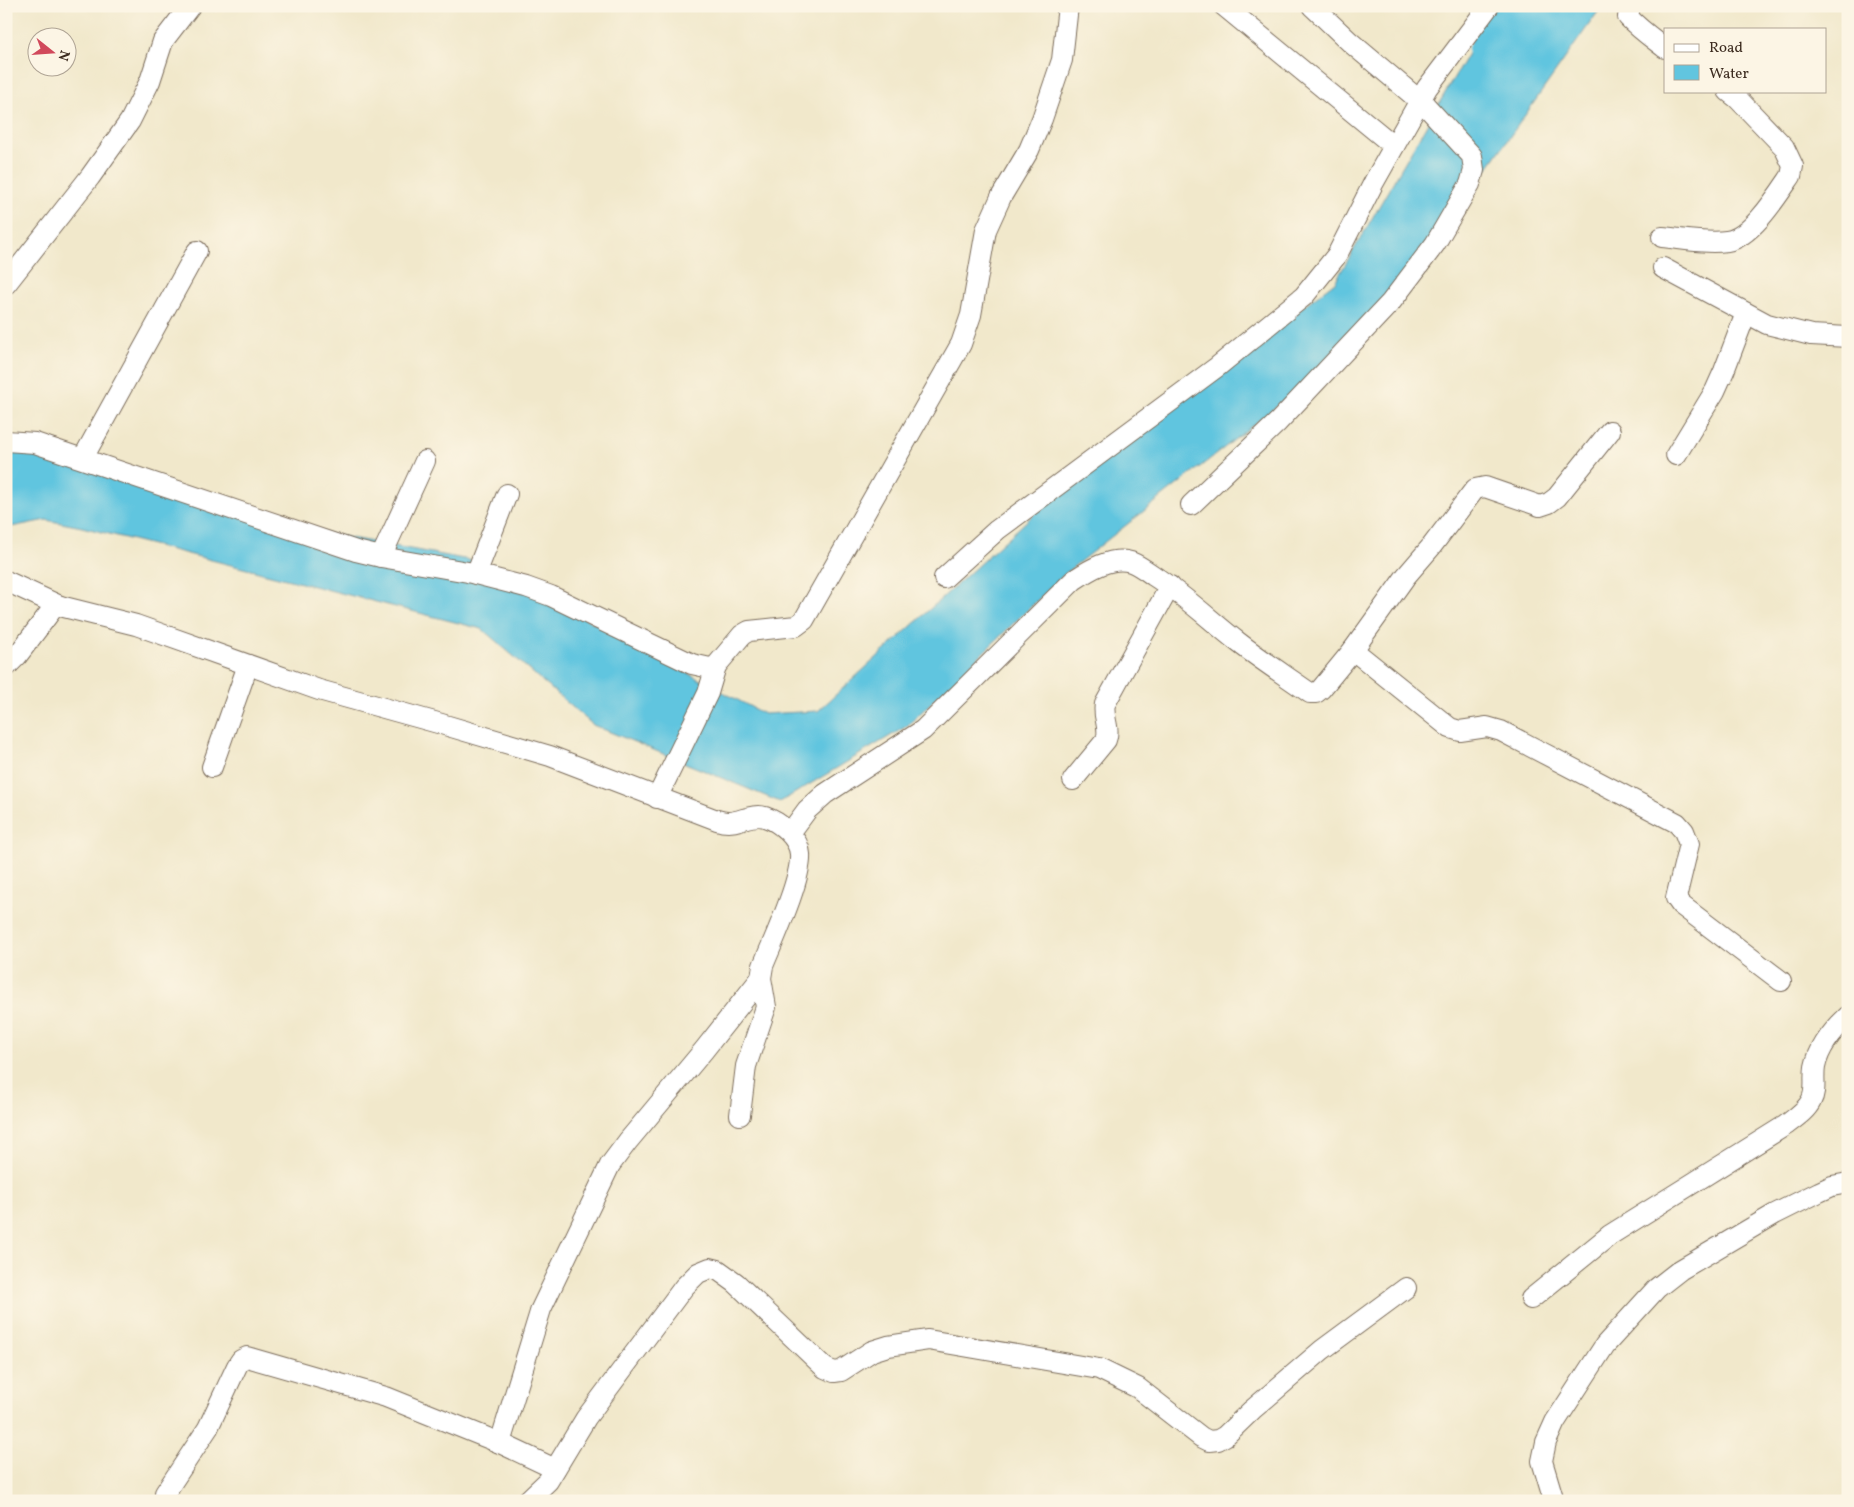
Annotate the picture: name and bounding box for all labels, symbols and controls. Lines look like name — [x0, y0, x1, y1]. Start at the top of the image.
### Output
north arrow — [28, 28, 78, 78]
legend — [1664, 28, 1826, 92]
text: Road — [1709, 38, 1743, 59]
text: N — [52, 48, 74, 63]
text: Water — [1709, 64, 1749, 85]

